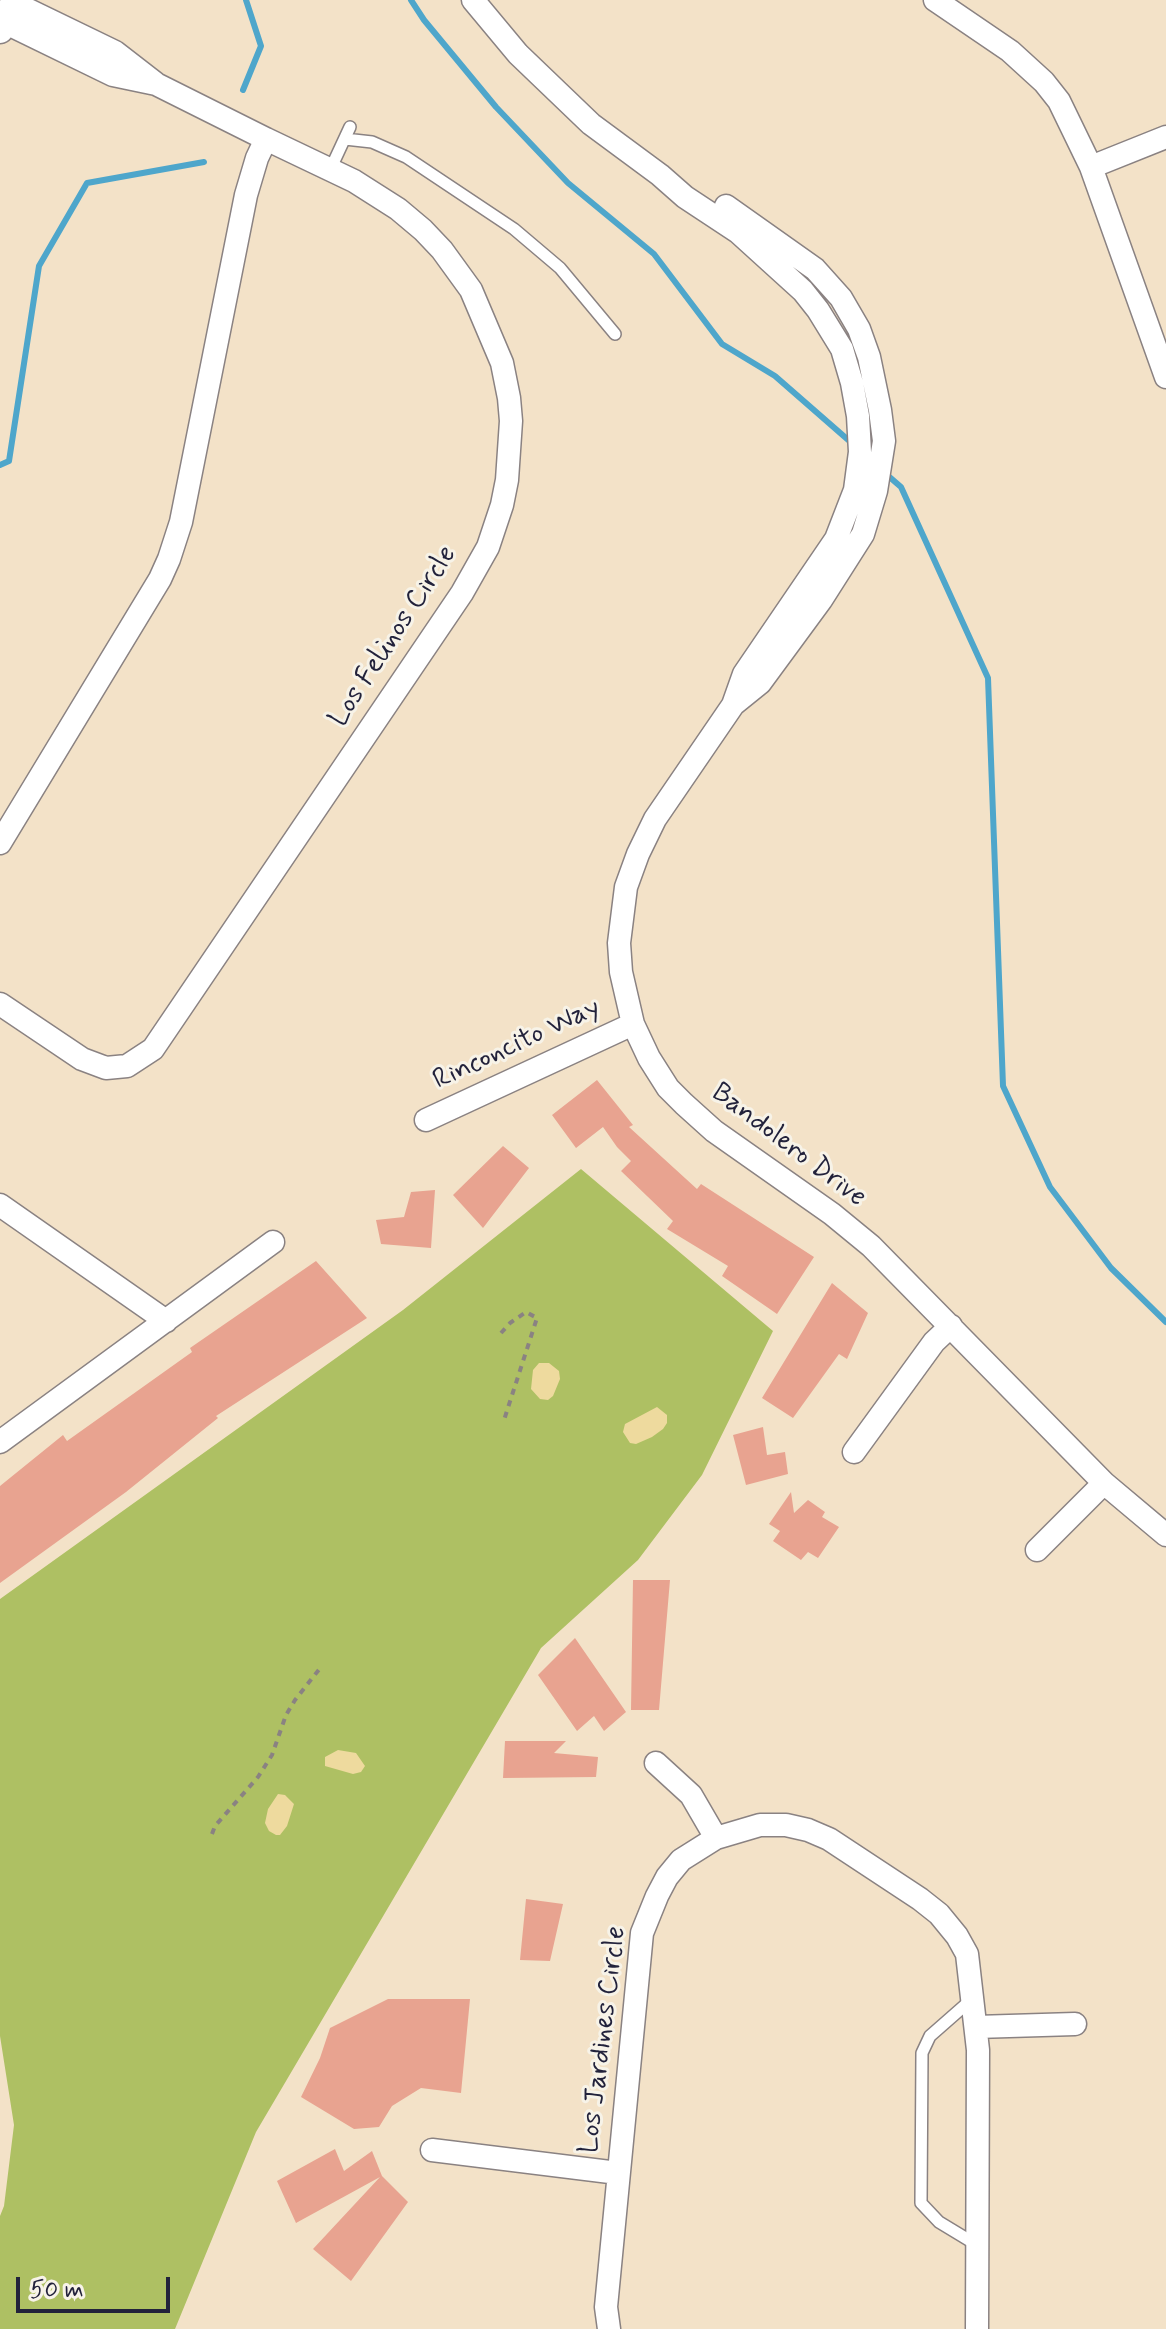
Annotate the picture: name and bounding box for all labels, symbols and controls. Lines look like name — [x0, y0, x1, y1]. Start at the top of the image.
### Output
street label: Los Felinos Circle — [323, 540, 465, 734]
street label: Rinconcito Way — [428, 992, 606, 1098]
street label: Bandolero Drive — [704, 1077, 872, 1215]
street label: Los Jardines Circle — [573, 1924, 635, 2156]
scale bar — [20, 2261, 174, 2311]
text: 50 m — [30, 2275, 84, 2306]

